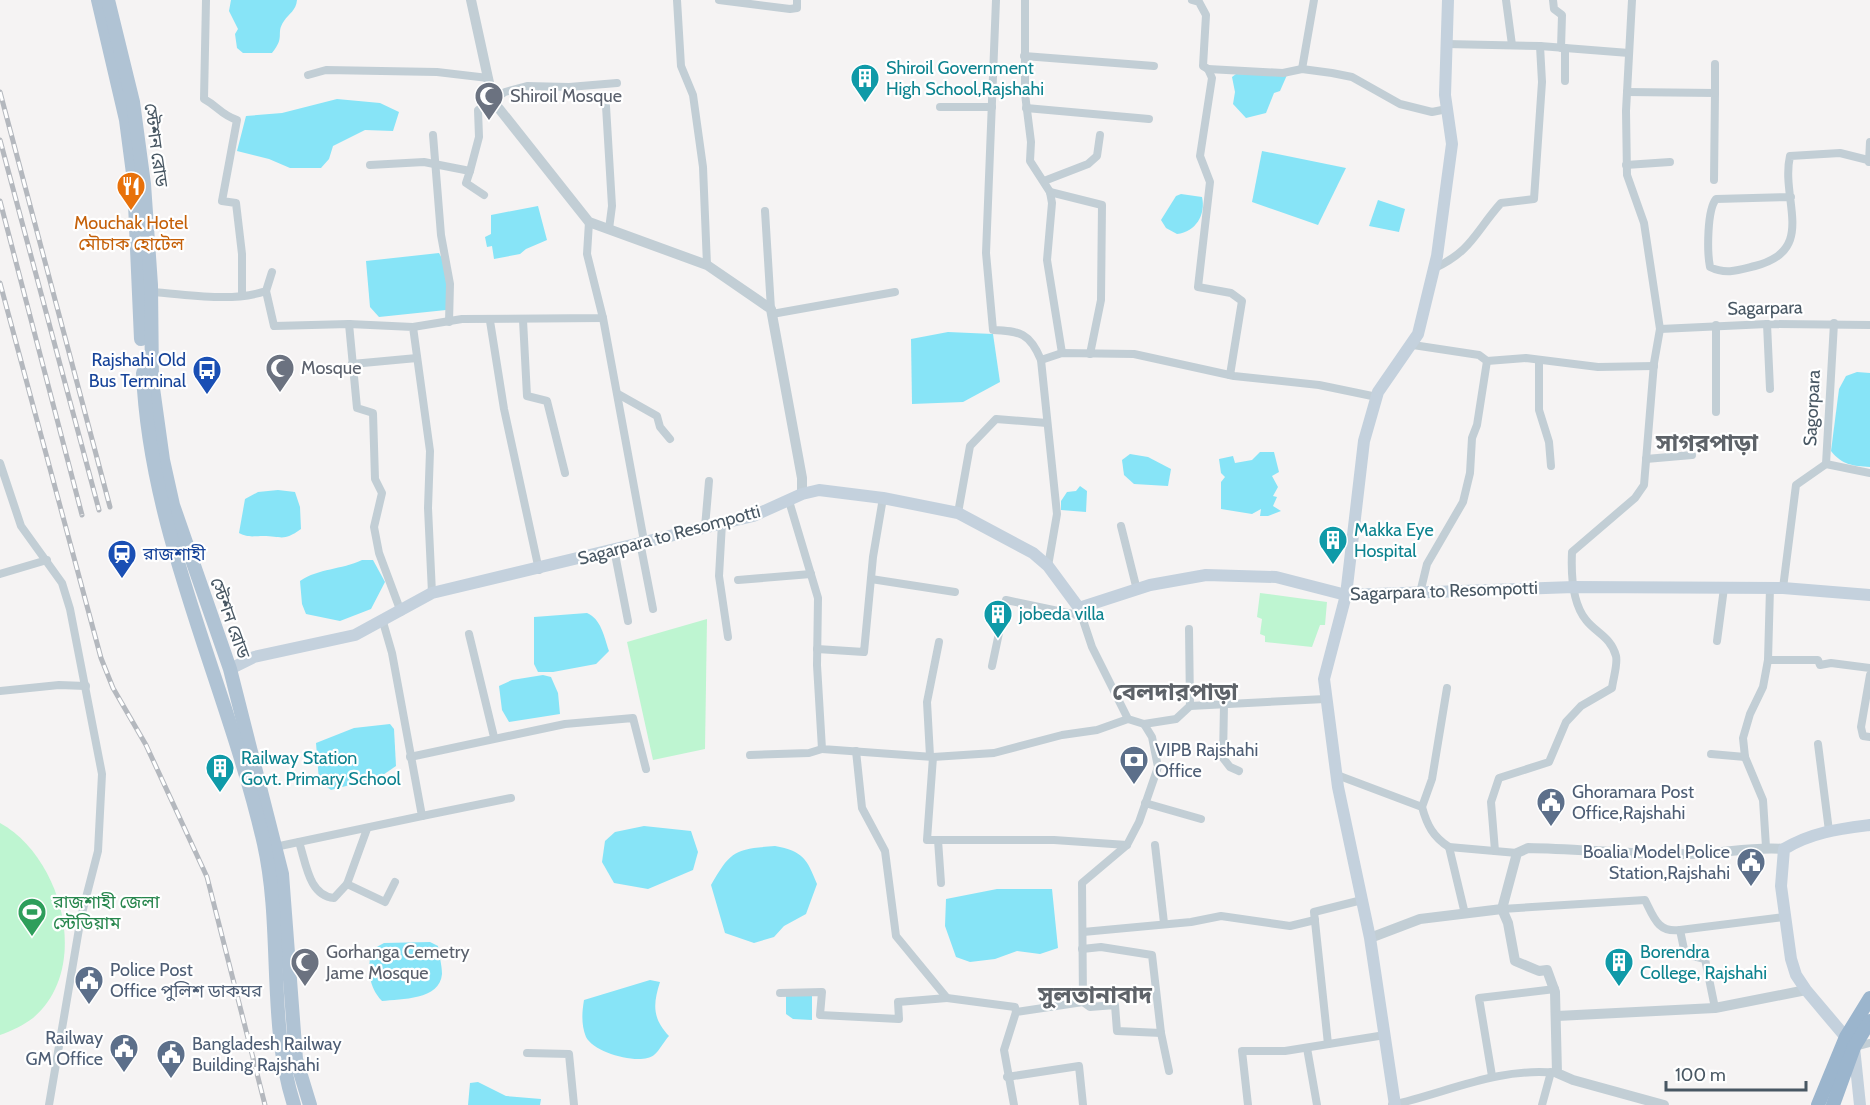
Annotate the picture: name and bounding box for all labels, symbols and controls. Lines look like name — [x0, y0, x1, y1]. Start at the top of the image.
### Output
place label: Shiroil Government High School,Rajshahi — [886, 57, 1044, 100]
building icon: Shiroil Government High School,Rajshahi — [849, 62, 881, 104]
mosque icon: Shiroil Mosque — [473, 80, 505, 122]
place label: Shiroil Mosque — [510, 85, 622, 107]
street label: স্টেশন রোড — [139, 102, 173, 189]
restaurant icon: Mouchak Hotel মৌচাক হোটেল — [115, 170, 147, 212]
place label: Mouchak Hotel মৌচাক হোটেল — [74, 212, 189, 255]
street label: Sagarpara — [1727, 296, 1803, 320]
place label: Rajshahi Old Bus Terminal — [89, 349, 187, 392]
mosque icon: Mosque — [264, 352, 296, 394]
bus stop icon: Rajshahi Old Bus Terminal — [191, 354, 223, 396]
place label: Mosque — [301, 357, 361, 379]
street label: Sagorpara — [1799, 369, 1825, 447]
district label: সাগরপাড়া — [1655, 428, 1759, 457]
street label: Sagarpara to Resompotti — [575, 500, 763, 570]
place label: Makka Eye Hospital — [1354, 519, 1434, 562]
building icon: Makka Eye Hospital — [1317, 524, 1349, 566]
station icon: রাজশাহী — [106, 538, 138, 580]
place label: রাজশাহী — [142, 543, 206, 565]
street label: স্টেশন রোড — [205, 574, 255, 662]
street label: Sagarpara to Resompotti — [1350, 577, 1538, 605]
building icon: jobeda villa — [982, 598, 1014, 640]
place label: jobeda villa — [1018, 603, 1105, 625]
district label: বেলদারপাড়া — [1112, 677, 1239, 706]
place label: VIPB Rajshahi Office — [1155, 739, 1258, 782]
bank icon: VIPB Rajshahi Office — [1118, 744, 1150, 786]
place label: Railway Station Govt. Primary School — [241, 747, 402, 790]
building icon: Railway Station Govt. Primary School — [204, 752, 236, 794]
place label: Ghoramara Post Office,Rajshahi — [1572, 781, 1694, 824]
public building icon: Ghoramara Post Office,Rajshahi — [1535, 786, 1567, 828]
place label: Boalia Model Police Station,Rajshahi — [1583, 841, 1730, 884]
public building icon: Boalia Model Police Station,Rajshahi — [1735, 846, 1767, 888]
place label: রাজশাহী জেলা স্টেডিয়াম — [52, 891, 160, 934]
sports icon: রাজশাহী জেলা স্টেডিয়াম — [16, 896, 48, 938]
place label: Gorhanga Cemetry Jame Mosque — [325, 941, 470, 984]
place label: Borendra College, Rajshahi — [1640, 941, 1767, 984]
mosque icon: Gorhanga Cemetry Jame Mosque — [289, 946, 321, 988]
building icon: Borendra College, Rajshahi — [1603, 946, 1635, 988]
place label: Police Post Office পুলিশ ডাকঘর — [110, 959, 262, 1002]
public building icon: Police Post Office পুলিশ ডাকঘর — [73, 964, 105, 1006]
district label: সুলতানাবাদ — [1037, 980, 1152, 1009]
place label: Railway GM Office — [25, 1027, 103, 1070]
public building icon: Railway GM Office — [108, 1032, 140, 1074]
place label: Bangladesh Railway Building Rajshahi — [192, 1033, 342, 1076]
public building icon: Bangladesh Railway Building Rajshahi — [155, 1038, 187, 1080]
scale bar — [1666, 1054, 1806, 1092]
text: 100 m — [1675, 1064, 1726, 1086]

